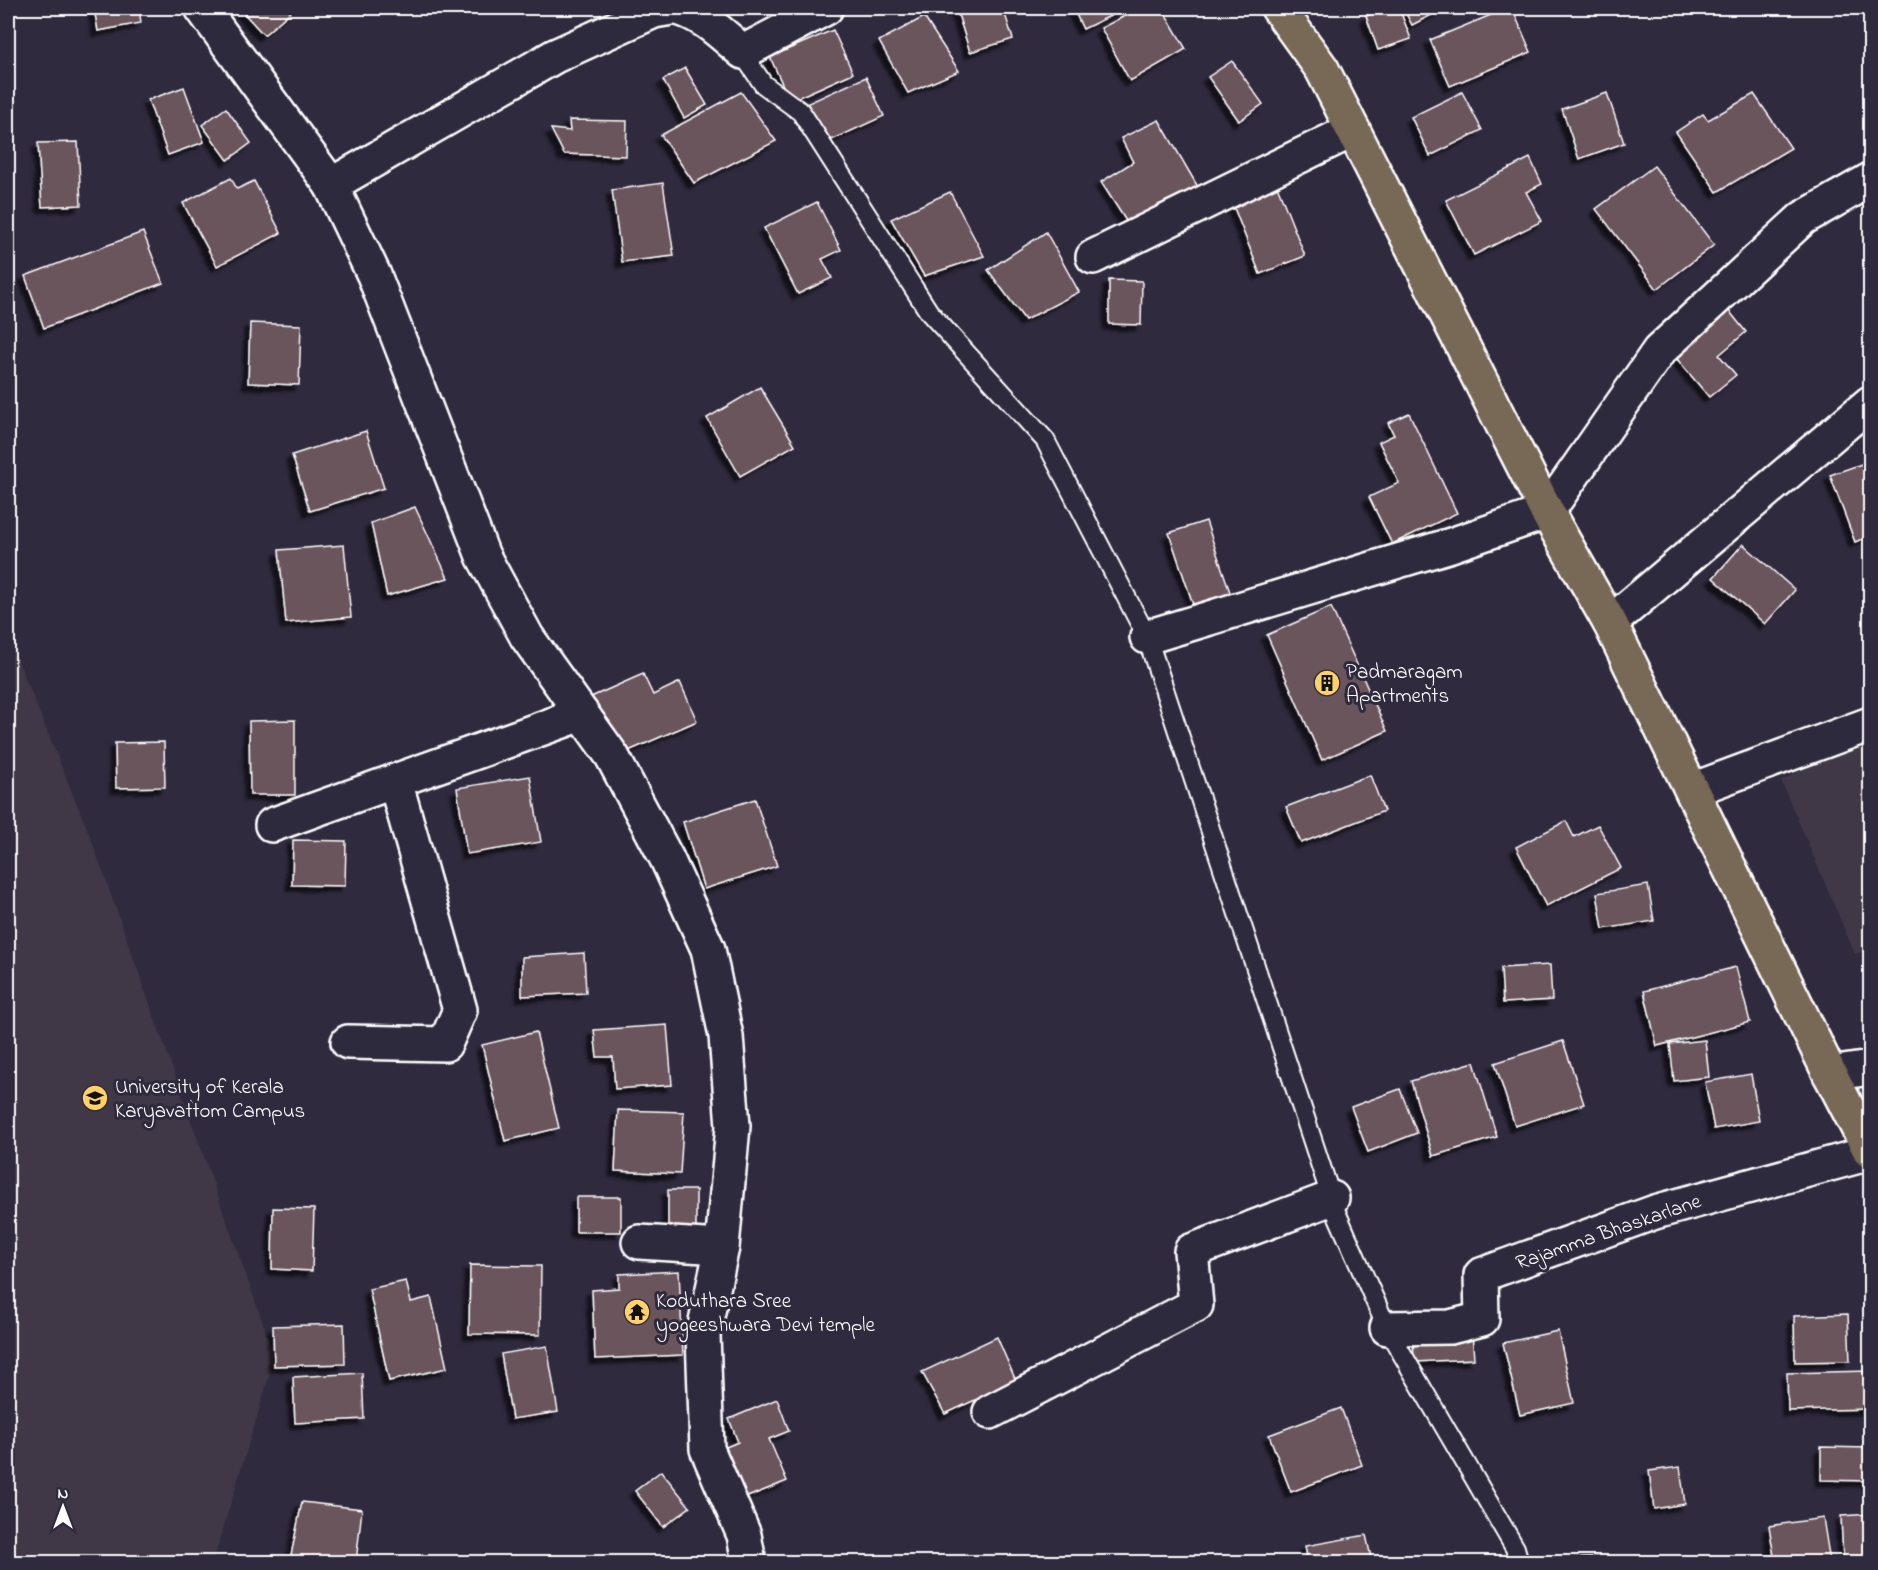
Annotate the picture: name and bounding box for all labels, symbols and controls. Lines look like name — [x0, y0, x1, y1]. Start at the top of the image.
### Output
place label: Padmaragam Apartments — [1346, 658, 1463, 712]
building icon: Padmaragam Apartments — [1312, 668, 1342, 698]
place label: University of Kerala Karyavattom Campus — [115, 1073, 305, 1129]
school or university icon: University of Kerala Karyavattom Campus — [80, 1083, 110, 1113]
street label: Rajamma Bhaskarlane — [1512, 1187, 1706, 1279]
place label: Koduthara Sree yogeeshwara Devi temple — [656, 1287, 875, 1343]
temple icon: Koduthara Sree yogeeshwara Devi temple — [622, 1297, 652, 1327]
north arrow — [33, 1477, 93, 1537]
text: N — [58, 1482, 69, 1506]

